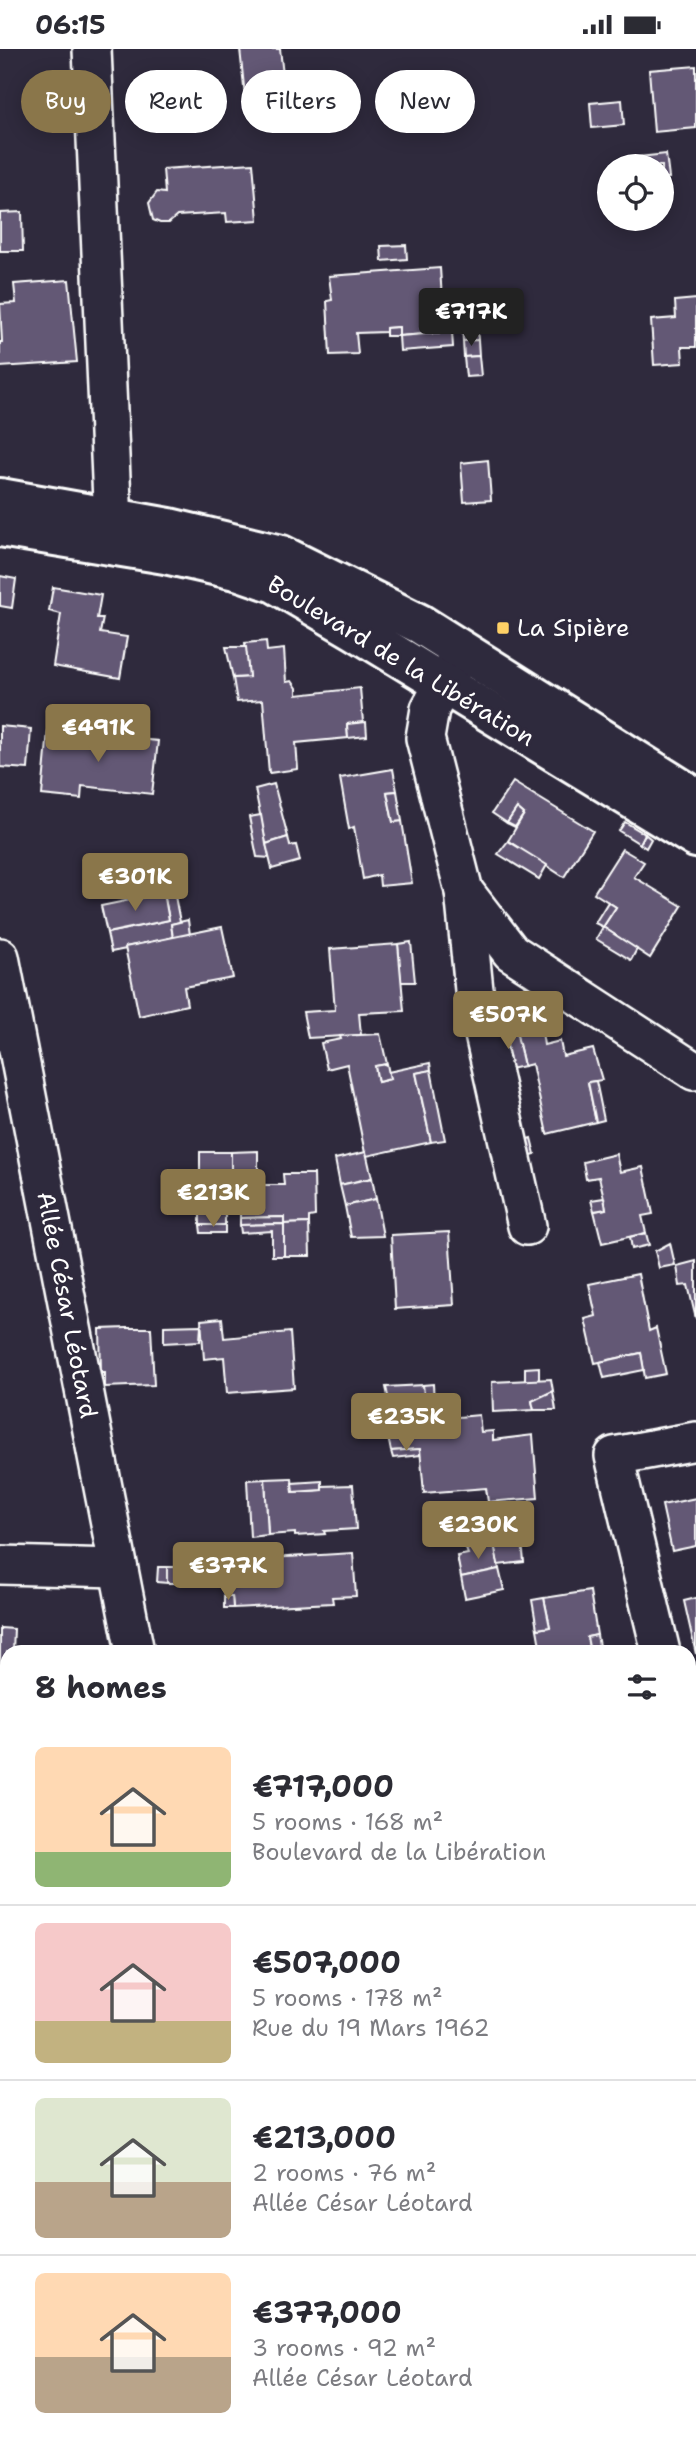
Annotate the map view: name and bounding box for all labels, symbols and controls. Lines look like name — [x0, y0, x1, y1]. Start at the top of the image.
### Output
text: 06:15 — [35, 7, 106, 42]
chip: Buy — [21, 70, 111, 133]
chip: Rent — [125, 70, 227, 133]
chip: Filters — [241, 70, 361, 133]
chip: New — [375, 70, 475, 133]
map controls — [597, 154, 674, 231]
button: locate — [597, 154, 674, 231]
pin: €717K — [422, 289, 520, 348]
text: €717K — [435, 296, 507, 326]
street label: Boulevard de la Libération — [261, 568, 541, 754]
place label: La Sipière — [517, 612, 629, 644]
marker: La Sipière — [495, 620, 511, 636]
pin: €491K — [49, 705, 147, 764]
text: €491K — [61, 712, 135, 742]
pin: €301K — [86, 853, 184, 913]
text: €301K — [98, 861, 172, 891]
pin: €507K — [459, 991, 557, 1051]
text: €507K — [469, 999, 547, 1029]
pin: €213K — [164, 1169, 262, 1229]
text: €213K — [177, 1177, 249, 1207]
street label: Allée César Léotard — [29, 1189, 105, 1421]
pin: €235K — [357, 1393, 455, 1453]
text: €235K — [367, 1401, 445, 1431]
pin: €230K — [429, 1501, 527, 1561]
text: €230K — [438, 1509, 518, 1539]
pin: €377K — [179, 1543, 277, 1602]
text: €377K — [189, 1550, 267, 1580]
text: 8 homes — [35, 1667, 167, 1708]
icon: filters — [623, 1668, 661, 1706]
text: €717,000 — [252, 1766, 394, 1807]
icon: home — [91, 1775, 175, 1859]
text: 5 rooms · 168 m² — [252, 1807, 443, 1837]
text: Boulevard de la Libération — [252, 1837, 546, 1867]
text: €507,000 — [252, 1942, 401, 1983]
icon: home — [91, 1951, 175, 2035]
text: 5 rooms · 178 m² — [252, 1983, 443, 2013]
text: Rue du 19 Mars 1962 — [252, 2013, 489, 2043]
text: €213,000 — [252, 2117, 396, 2158]
icon: home — [91, 2126, 175, 2210]
text: 2 rooms · 76 m² — [252, 2158, 436, 2188]
text: Allée César Léotard — [252, 2188, 473, 2218]
text: €377,000 — [252, 2292, 402, 2333]
icon: home — [91, 2301, 175, 2385]
text: 3 rooms · 92 m² — [252, 2333, 436, 2363]
text: Allée César Léotard — [252, 2363, 473, 2393]

